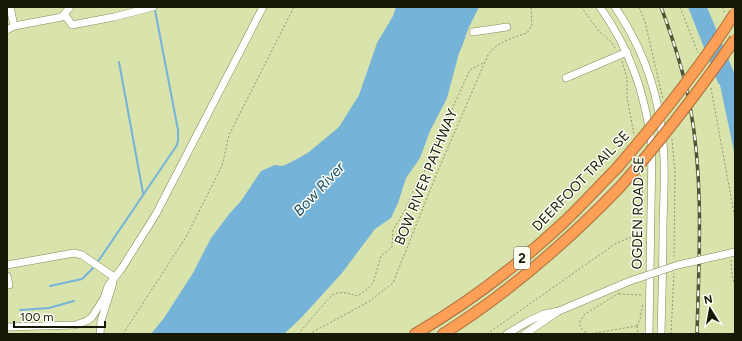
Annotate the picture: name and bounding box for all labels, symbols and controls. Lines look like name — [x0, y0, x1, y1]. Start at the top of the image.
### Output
street label: BOW RIVER PATHWAY — [391, 106, 461, 248]
street label: DEERFOOT TRAIL SE — [529, 127, 633, 235]
street label: OGDEN ROAD SE — [629, 156, 647, 270]
water label: Bow River — [290, 158, 349, 220]
road number: 2 — [514, 247, 530, 269]
north arrow — [690, 289, 730, 329]
text: N — [703, 292, 714, 307]
scale bar — [14, 303, 105, 329]
text: 100 m — [20, 310, 54, 324]

